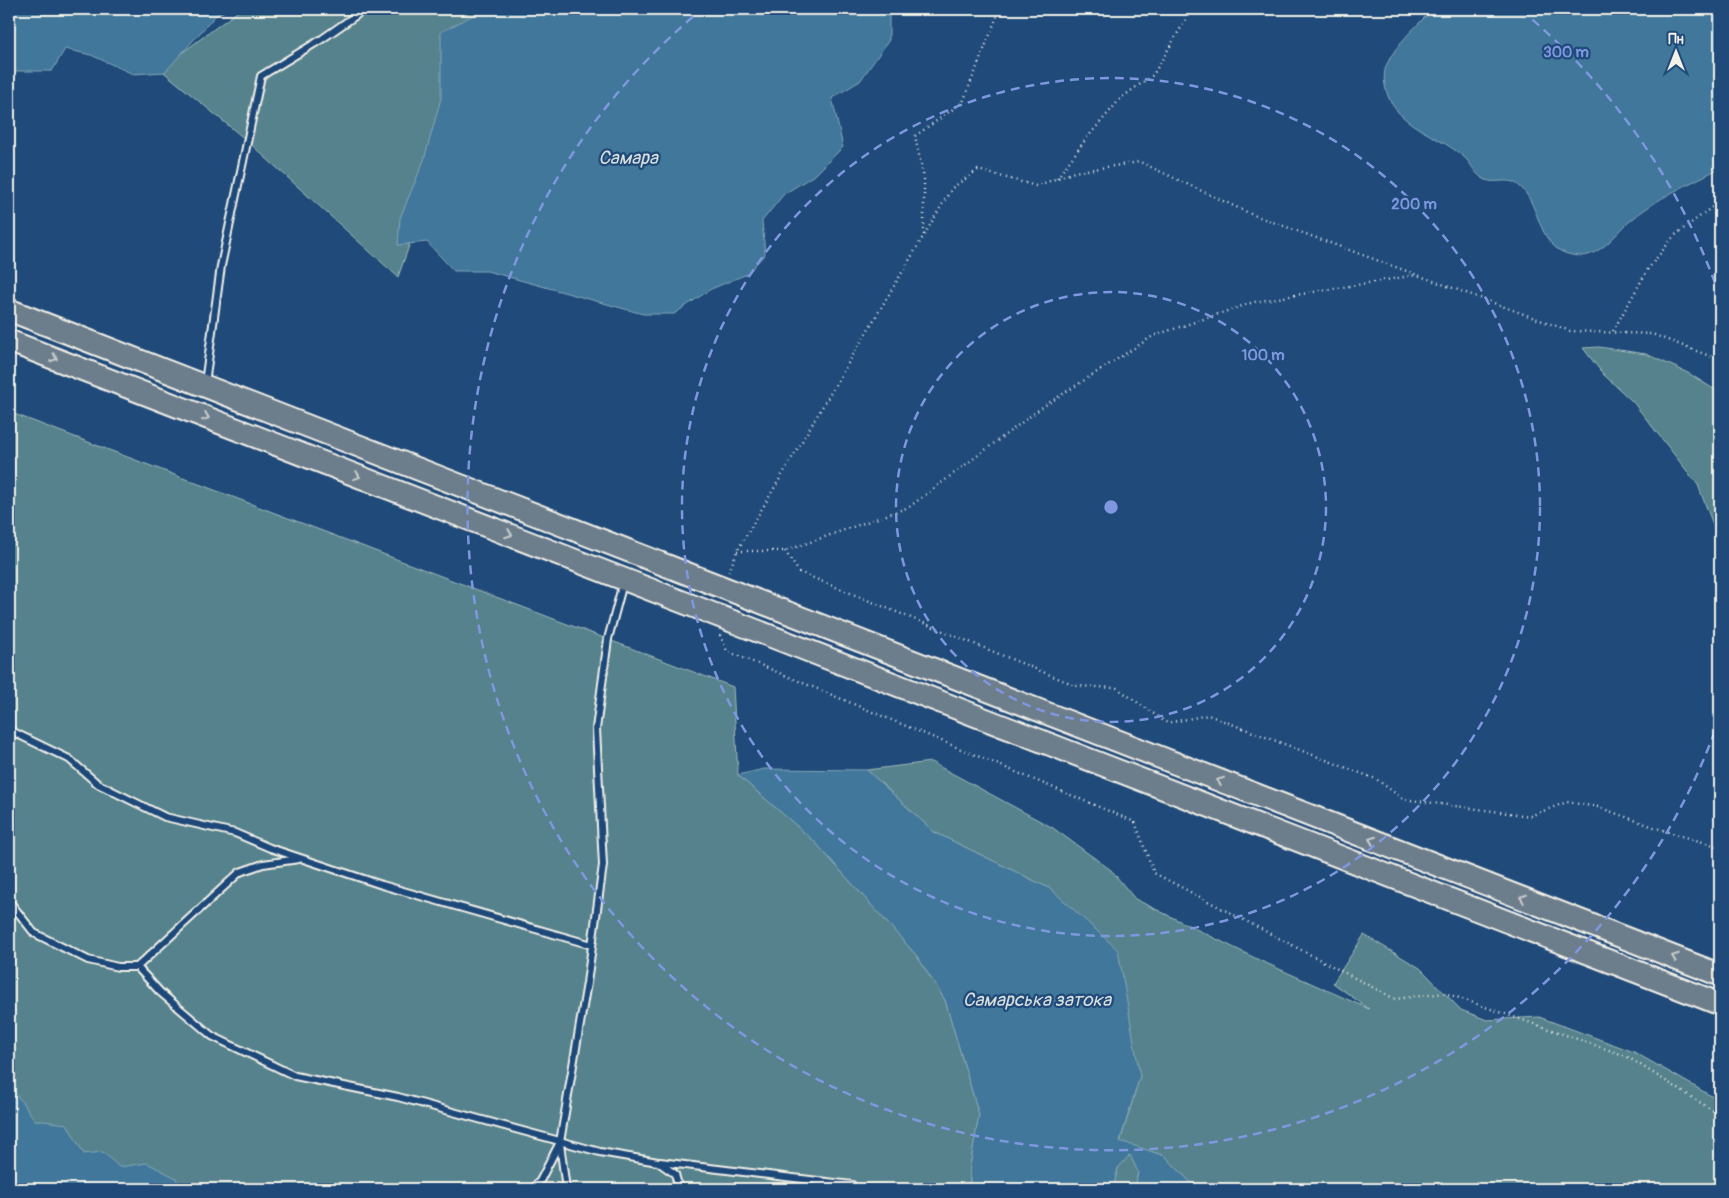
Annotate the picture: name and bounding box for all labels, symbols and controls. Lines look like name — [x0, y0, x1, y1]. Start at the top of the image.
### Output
north arrow — [1652, 28, 1702, 78]
text: Пн — [1668, 31, 1684, 48]
text: 300 m — [1543, 43, 1589, 62]
water label: Самара — [598, 146, 659, 170]
text: 200 m — [1391, 195, 1437, 214]
text: 100 m — [1242, 346, 1284, 365]
one-way arrow — [49, 352, 58, 362]
one-way arrow — [201, 411, 210, 421]
one-way arrow — [352, 469, 361, 480]
centre of rings — [1102, 498, 1120, 516]
one-way arrow — [504, 528, 513, 539]
one-way arrow — [1217, 777, 1225, 787]
one-way arrow — [1368, 835, 1377, 846]
one-way arrow — [1519, 894, 1528, 905]
one-way arrow — [1671, 953, 1680, 963]
water label: Самарська затока — [963, 988, 1112, 1012]

